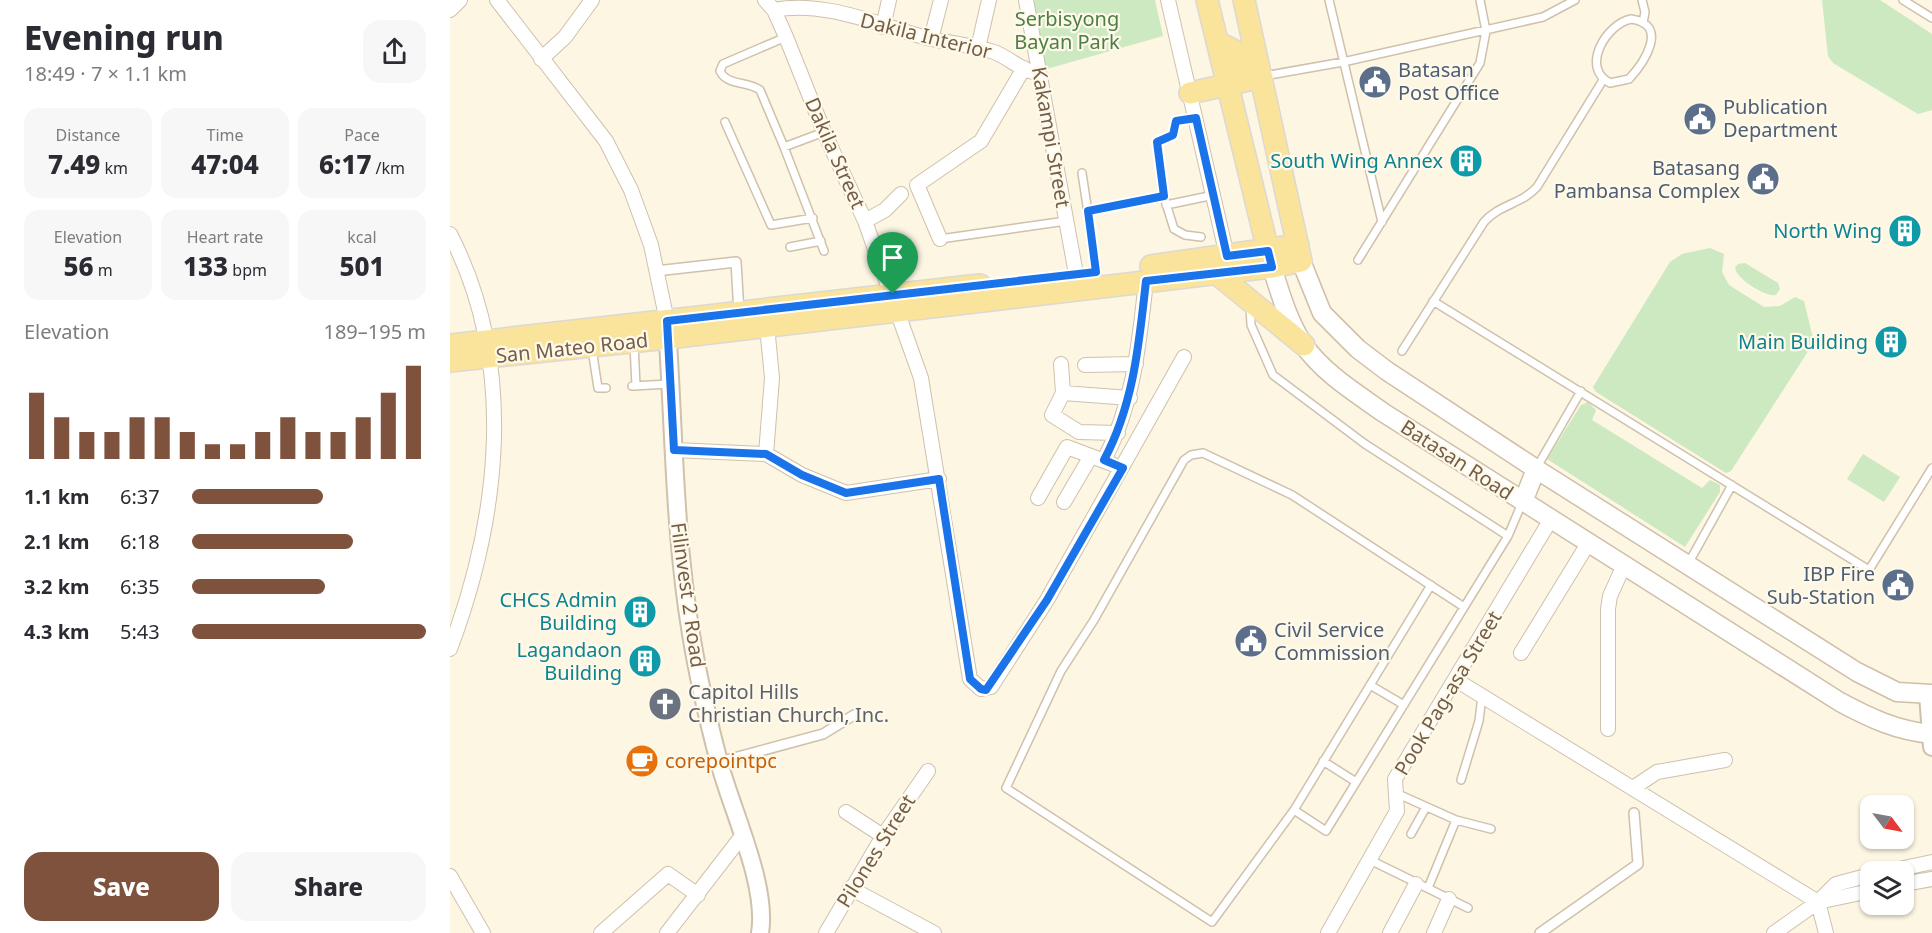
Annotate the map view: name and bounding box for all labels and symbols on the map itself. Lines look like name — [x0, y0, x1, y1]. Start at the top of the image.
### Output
park label: Serbisyong Bayan Park — [1014, 5, 1120, 55]
street label: Dakila Interior — [858, 6, 995, 65]
place label: Batasan Post Office — [1398, 56, 1500, 106]
street label: Kakampi Street — [1026, 64, 1077, 210]
public building icon: Batasan Post Office — [1357, 64, 1393, 100]
street label: Dakila Street — [799, 93, 872, 213]
place label: Publication Department — [1723, 93, 1837, 143]
public building icon: Publication Department — [1682, 101, 1718, 137]
building icon: South Wing Annex — [1448, 143, 1484, 179]
place label: South Wing Annex — [1270, 147, 1443, 174]
place label: Batasang Pambansa Complex — [1554, 154, 1740, 204]
public building icon: Batasang Pambansa Complex — [1745, 161, 1781, 197]
building icon: North Wing — [1887, 213, 1923, 249]
place label: North Wing — [1773, 217, 1882, 244]
pin — [867, 232, 918, 294]
building icon: Main Building — [1873, 324, 1909, 360]
street label: San Mateo Road — [494, 326, 649, 369]
place label: Main Building — [1738, 328, 1868, 355]
street label: Batasan Road — [1396, 413, 1519, 506]
street label: Filinvest 2 Road — [665, 521, 712, 669]
place label: IBP Fire Sub-Station — [1767, 560, 1875, 610]
public building icon: IBP Fire Sub-Station — [1880, 567, 1916, 603]
place label: CHCS Admin Building — [499, 586, 617, 636]
building icon: CHCS Admin Building — [622, 594, 658, 630]
street label: Pook Pag-asa Street — [1388, 606, 1507, 780]
place label: Civil Service Commission — [1274, 616, 1390, 666]
public building icon: Civil Service Commission — [1233, 623, 1269, 659]
place label: Lagandaon Building — [516, 636, 622, 686]
building icon: Lagandaon Building — [627, 643, 663, 679]
place label: Capitol Hills Christian Church, Inc. — [688, 678, 889, 728]
church icon: Capitol Hills Christian Church, Inc. — [647, 686, 683, 722]
cafe icon: corepointpc — [624, 743, 660, 779]
place label: corepointpc — [665, 747, 777, 774]
street label: Pilones Street — [830, 789, 921, 912]
north arrow — [1860, 795, 1914, 849]

